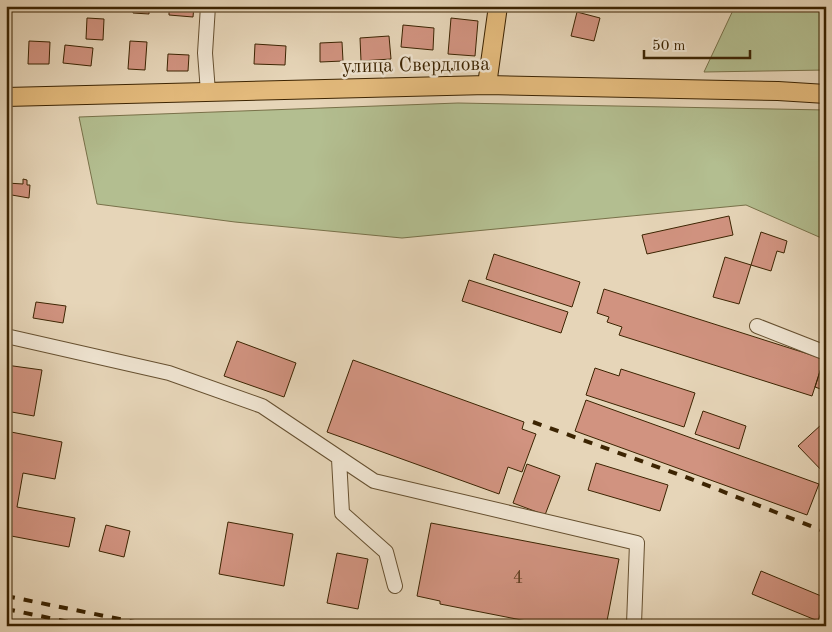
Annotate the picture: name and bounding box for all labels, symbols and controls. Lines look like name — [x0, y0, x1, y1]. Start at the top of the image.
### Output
scale bar — [644, 28, 751, 60]
text: 50 m — [652, 39, 686, 54]
street label: улица Свердлова — [342, 55, 490, 77]
house number: 4 — [513, 569, 523, 587]

